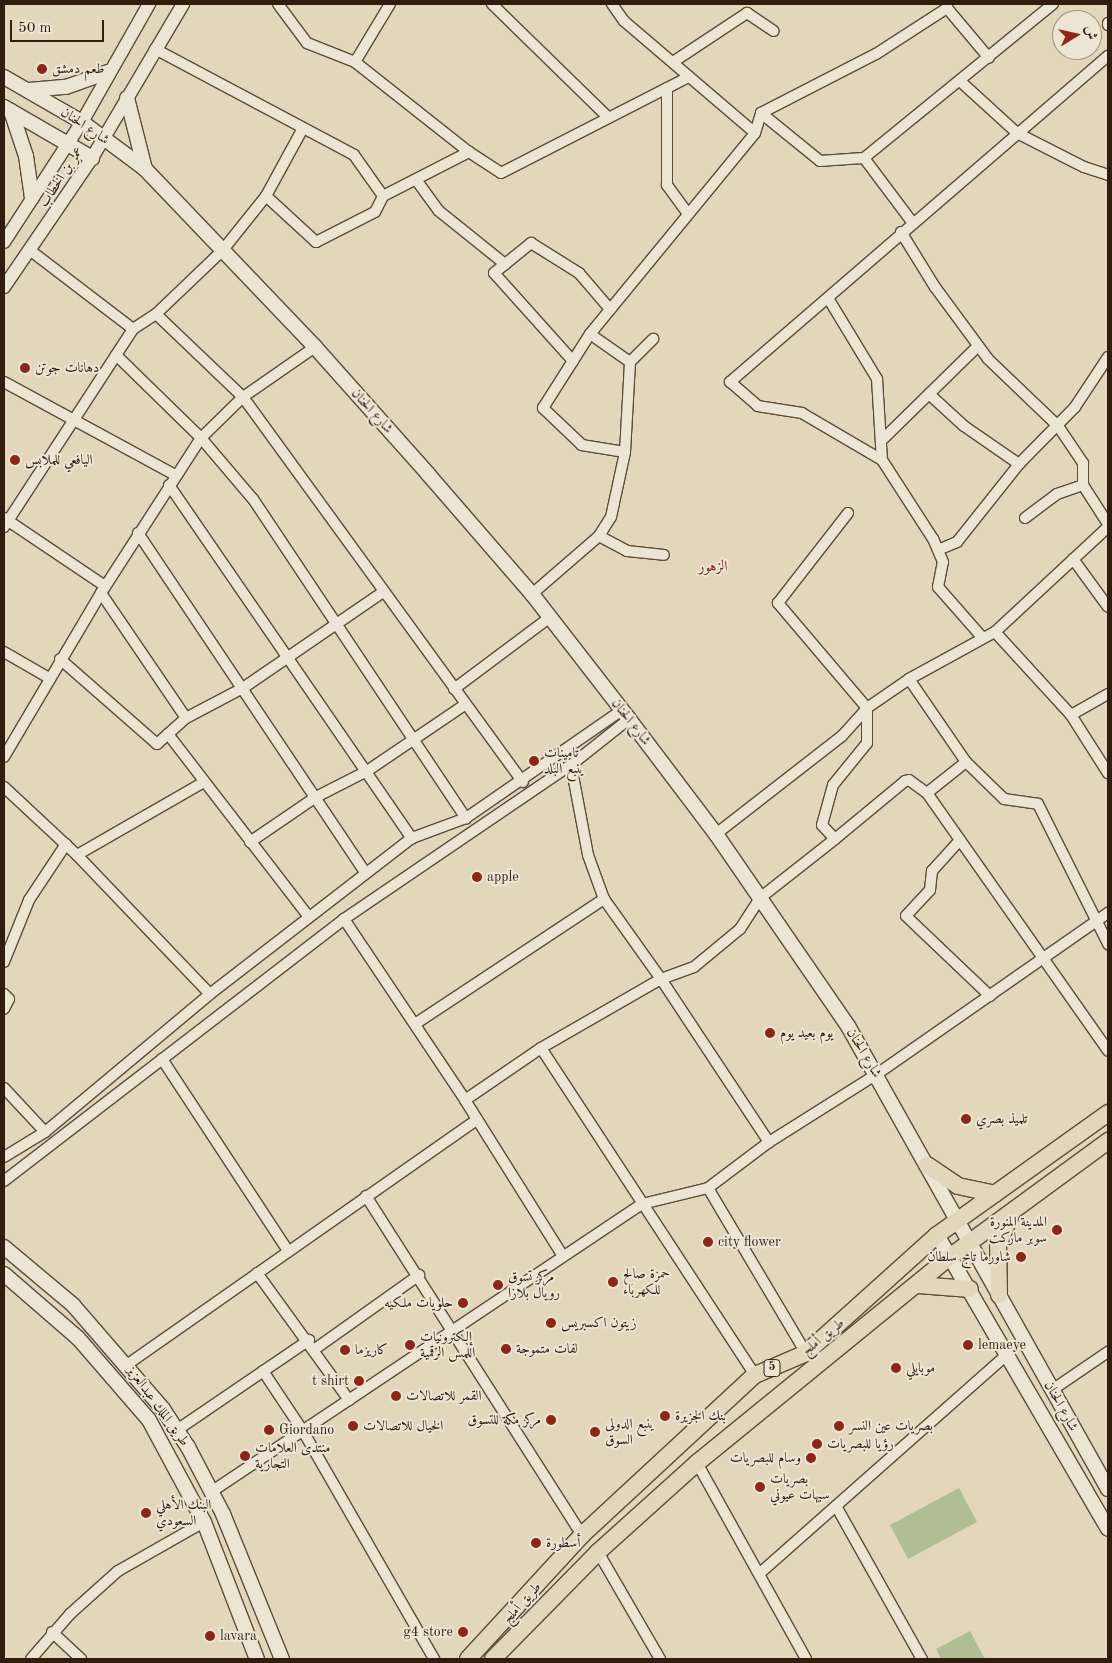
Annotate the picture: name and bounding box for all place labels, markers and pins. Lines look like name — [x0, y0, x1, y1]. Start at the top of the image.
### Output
place label: طعم دمشق — [52, 61, 104, 77]
marker: طعم دمشق — [36, 63, 48, 75]
place label: دهانات جوتن — [35, 360, 99, 376]
marker: دهانات جوتن — [19, 362, 31, 374]
place label: اليافعي للملابس — [25, 452, 93, 468]
marker: اليافعي للملابس — [9, 454, 21, 466]
place label: تامينات ينبع البلد — [544, 745, 584, 778]
marker: تامينات ينبع البلد — [528, 755, 540, 767]
place label: apple — [487, 869, 519, 885]
marker: apple — [471, 871, 483, 883]
place label: يوم بعيد يوم — [780, 1025, 833, 1041]
marker: يوم بعيد يوم — [764, 1027, 776, 1039]
place label: تلميذ بصري — [976, 1111, 1027, 1127]
marker: تلميذ بصري — [960, 1113, 972, 1125]
place label: المدينة المنورة سوبر ماركت — [989, 1214, 1047, 1246]
marker: المدينة المنورة سوبر ماركت — [1051, 1224, 1063, 1236]
place label: city flower — [718, 1234, 781, 1250]
marker: city flower — [702, 1236, 714, 1248]
place label: شاورما تاج سلطان — [927, 1249, 1011, 1265]
marker: شاورما تاج سلطان — [1015, 1251, 1027, 1263]
place label: حمزة صالح للكهرباء — [623, 1266, 670, 1298]
place label: مركز تسوق رويال بلازا — [508, 1269, 560, 1302]
marker: حمزة صالح للكهرباء — [607, 1276, 619, 1288]
marker: مركز تسوق رويال بلازا — [492, 1279, 504, 1291]
place label: حلويات ملكيه — [384, 1295, 453, 1311]
marker: حلويات ملكيه — [457, 1297, 469, 1309]
place label: زيتون اكسبريس — [561, 1315, 637, 1331]
marker: زيتون اكسبريس — [545, 1317, 557, 1329]
place label: إلكترونيات اللمس الرقمية — [420, 1329, 475, 1361]
place label: lemaeye — [978, 1337, 1026, 1353]
marker: إلكترونيات اللمس الرقمية — [404, 1339, 416, 1351]
marker: lemaeye — [962, 1339, 974, 1351]
place label: لفات متموجة — [516, 1341, 578, 1357]
place label: كاريزما — [355, 1342, 388, 1358]
marker: لفات متموجة — [500, 1343, 512, 1355]
marker: كاريزما — [339, 1344, 351, 1356]
place label: موبايلي — [906, 1360, 935, 1376]
marker: موبايلي — [890, 1362, 902, 1374]
place label: t shirt — [312, 1373, 349, 1389]
marker: t shirt — [353, 1375, 365, 1387]
place label: القمر للاتصالات — [406, 1388, 481, 1404]
marker: القمر للاتصالات — [390, 1390, 402, 1402]
place label: بنك الجزيرة — [675, 1408, 726, 1424]
marker: بنك الجزيرة — [659, 1410, 671, 1422]
place label: مركز مكة للتسوق — [468, 1412, 541, 1428]
marker: مركز مكة للتسوق — [545, 1414, 557, 1426]
place label: ينبع الدولى السوق — [605, 1416, 655, 1448]
place label: الخيال للاتصالات — [363, 1418, 443, 1434]
place label: بصريات عين النسر — [849, 1418, 933, 1434]
marker: الخيال للاتصالات — [347, 1420, 359, 1432]
marker: بصريات عين النسر — [833, 1420, 845, 1432]
place label: Giordano — [279, 1422, 334, 1438]
marker: Giordano — [263, 1424, 275, 1436]
marker: ينبع الدولى السوق — [589, 1426, 601, 1438]
place label: رؤيا للبصريات — [827, 1436, 894, 1452]
marker: رؤيا للبصريات — [811, 1438, 823, 1450]
place label: منتدى العلامات التجارية — [255, 1440, 330, 1472]
marker: منتدى العلامات التجارية — [239, 1450, 251, 1462]
place label: وسام للبصريات — [730, 1450, 801, 1466]
marker: وسام للبصريات — [805, 1452, 817, 1464]
place label: بصريات سيهات عيوني — [770, 1471, 830, 1504]
marker: بصريات سيهات عيوني — [754, 1481, 766, 1493]
place label: البنك الأهلي السعودي — [156, 1497, 211, 1530]
marker: البنك الأهلي السعودي — [140, 1507, 152, 1519]
place label: أسطورة — [546, 1535, 581, 1551]
marker: أسطورة — [530, 1537, 542, 1549]
place label: g4 store — [403, 1624, 453, 1640]
marker: g4 store — [457, 1626, 469, 1638]
place label: lavara — [220, 1628, 257, 1644]
marker: lavara — [204, 1630, 216, 1642]

